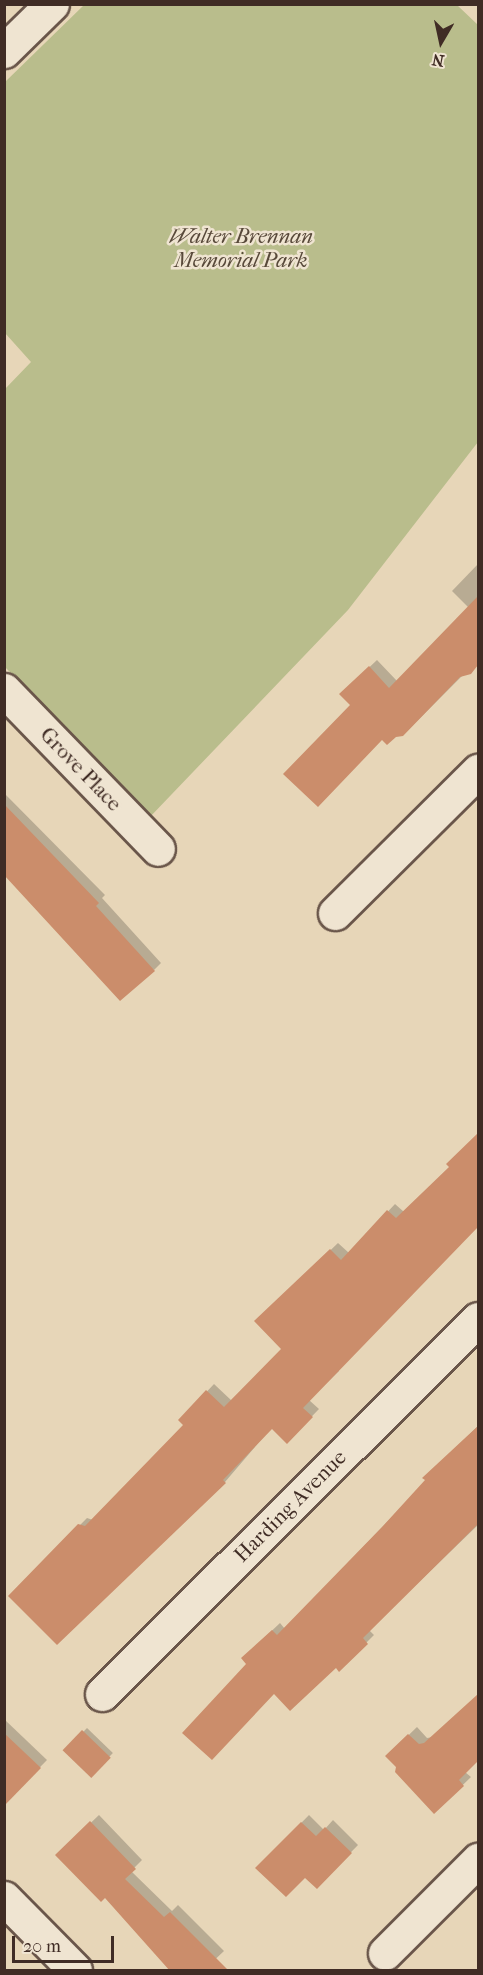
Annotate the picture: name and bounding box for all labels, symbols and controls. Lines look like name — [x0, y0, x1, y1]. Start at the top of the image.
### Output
north arrow — [411, 12, 471, 72]
text: N — [431, 50, 446, 71]
park label: Walter Brennan Memorial Park — [169, 223, 313, 273]
street label: Grove Place — [35, 722, 127, 816]
street label: Harding Avenue — [229, 1445, 351, 1567]
scale bar — [15, 1924, 117, 1962]
text: 20 m — [23, 1936, 61, 1957]

